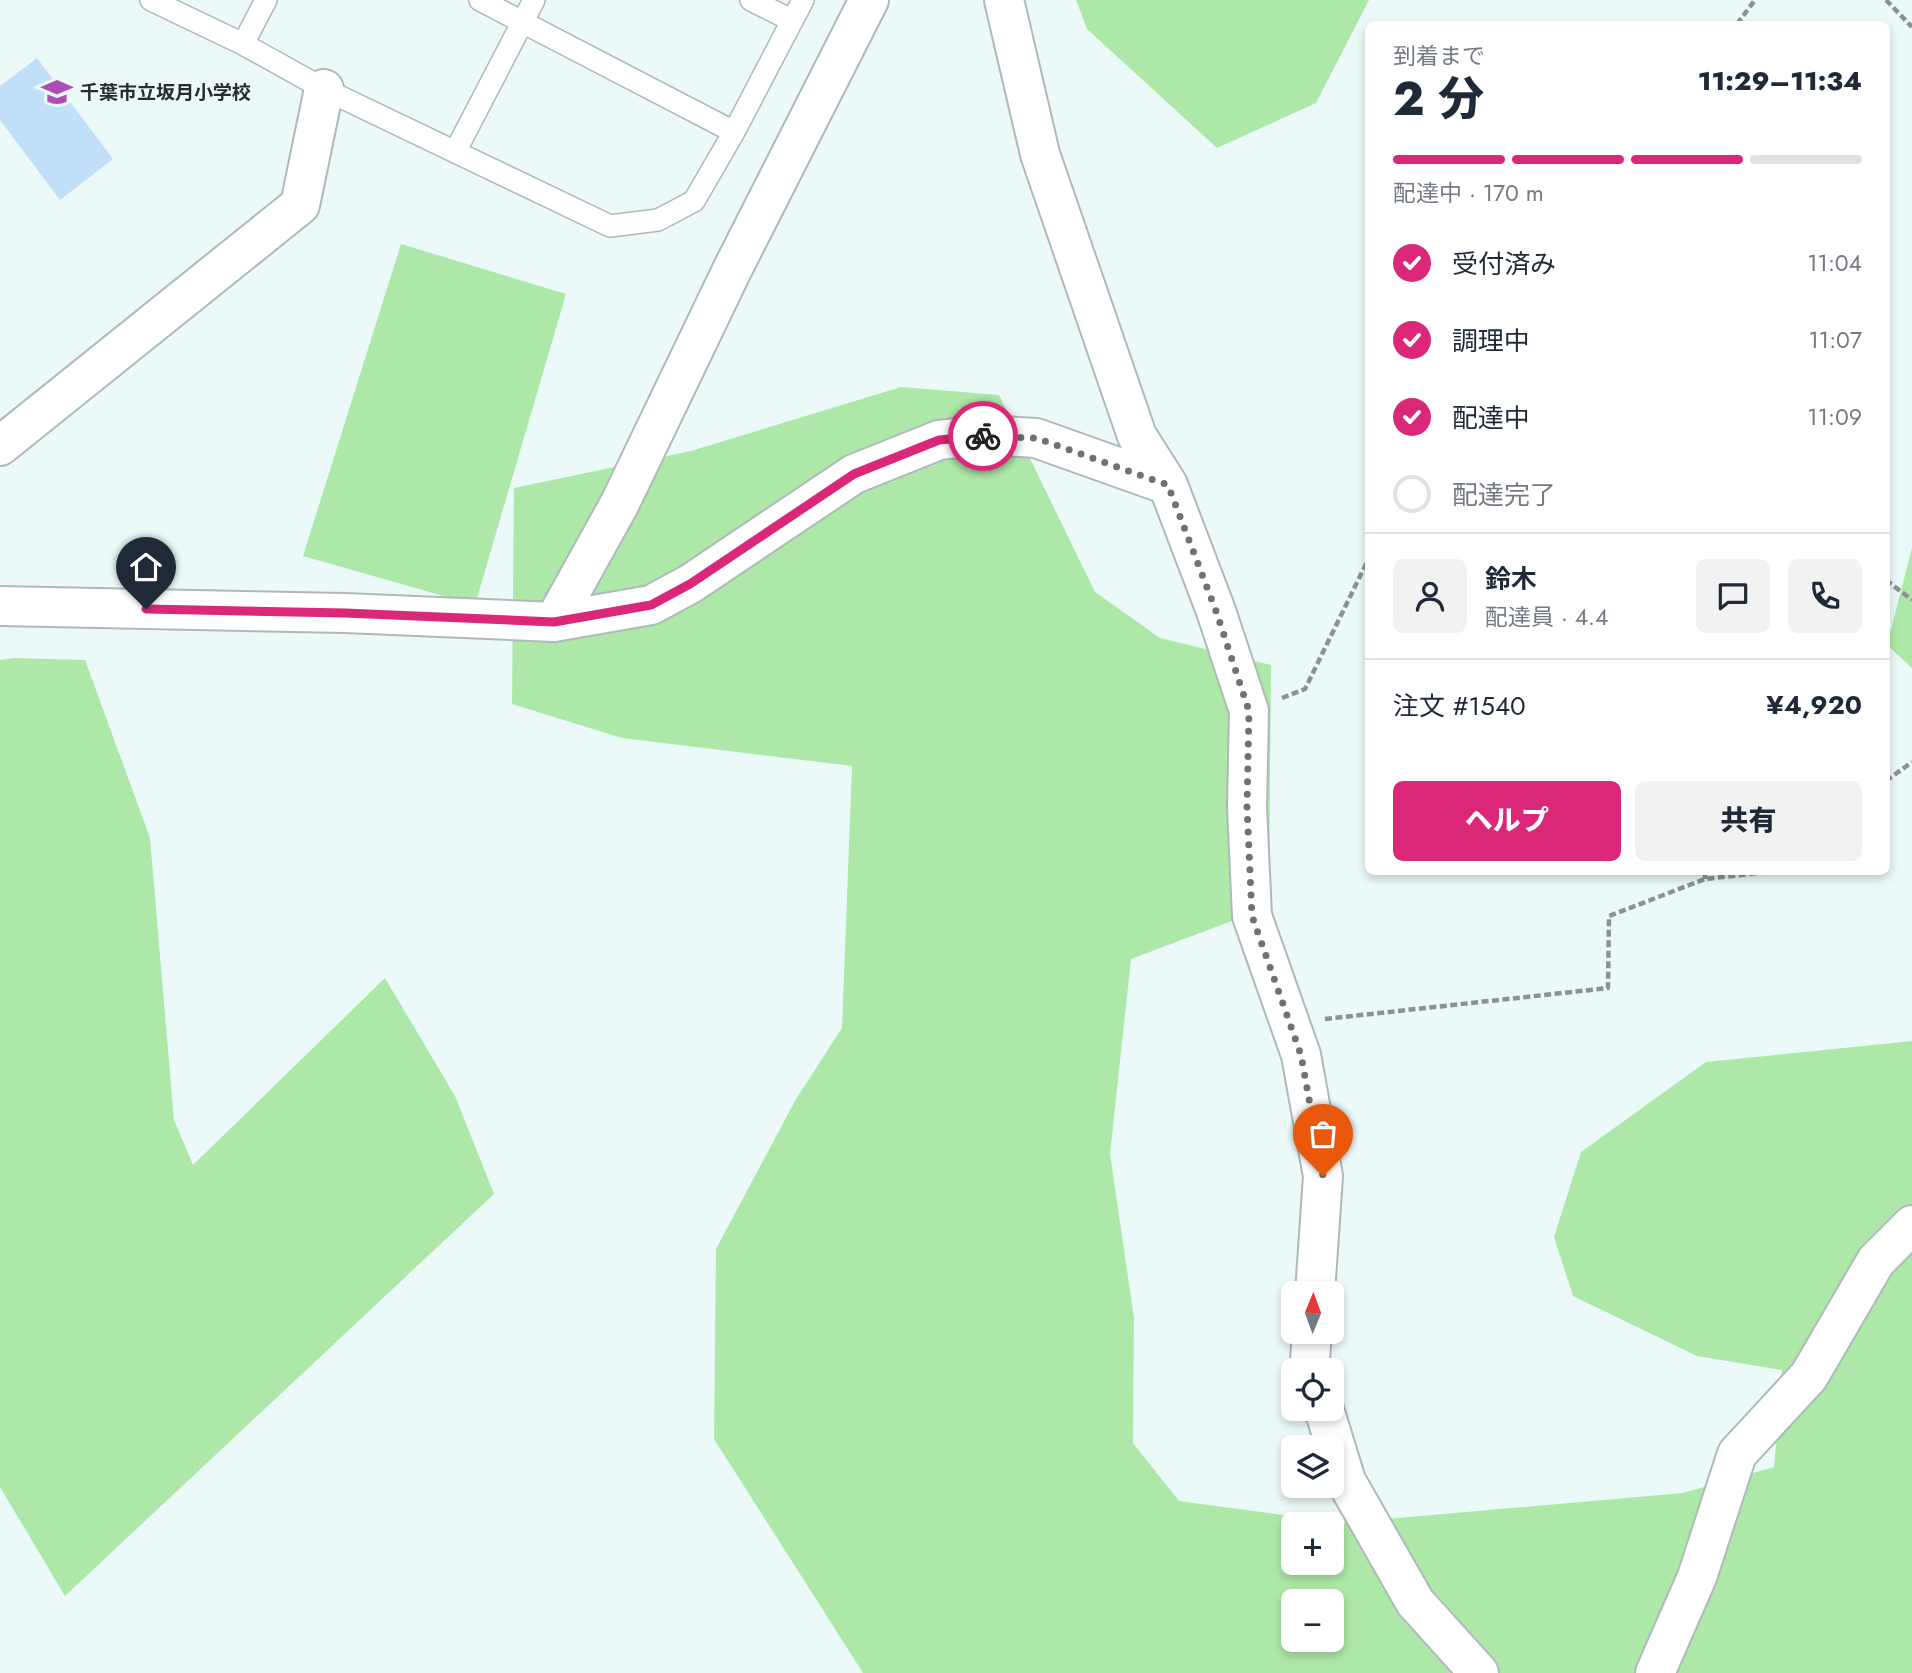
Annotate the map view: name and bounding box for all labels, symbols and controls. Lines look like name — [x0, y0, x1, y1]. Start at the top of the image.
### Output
text: 到着まで — [1393, 39, 1485, 73]
text: 11:29–11:34 — [1698, 62, 1862, 100]
text: 2 分 — [1393, 66, 1484, 132]
school or university icon: 千葉市立坂月小学校 — [40, 75, 74, 109]
place label: 千葉市立坂月小学校 — [80, 79, 251, 106]
text: 配達中 · 170 m — [1393, 176, 1544, 210]
icon: check — [1393, 244, 1431, 282]
text: 受付済み — [1452, 245, 1556, 283]
text: 11:04 — [1807, 246, 1862, 280]
icon: check — [1393, 321, 1431, 359]
text: 調理中 — [1452, 322, 1530, 360]
text: 11:07 — [1809, 323, 1862, 357]
icon: check — [1393, 398, 1431, 436]
text: 配達中 — [1452, 399, 1530, 437]
text: 11:09 — [1807, 400, 1862, 434]
courier — [948, 401, 1018, 471]
icon: bike — [964, 417, 1002, 455]
text: 配達完了 — [1452, 476, 1556, 514]
pin — [116, 537, 176, 609]
icon: home — [127, 548, 165, 586]
button: person — [1393, 559, 1467, 633]
button: chat — [1696, 559, 1770, 633]
button: phone — [1788, 559, 1862, 633]
text: 鈴木 — [1485, 560, 1537, 598]
text: 配達員 · 4.4 — [1485, 600, 1608, 634]
text: ¥4,920 — [1766, 686, 1862, 724]
text: 注文 #1540 — [1393, 687, 1526, 725]
button: ヘルプ — [1393, 781, 1621, 861]
button: 共有 — [1635, 781, 1862, 861]
pin — [1293, 1104, 1353, 1176]
icon: bag — [1304, 1115, 1342, 1153]
north arrow — [1281, 1281, 1344, 1344]
map controls — [1281, 1281, 1344, 1652]
button: locate — [1281, 1358, 1344, 1421]
button: layers — [1281, 1435, 1344, 1498]
button: + — [1281, 1512, 1344, 1575]
button: − — [1281, 1589, 1344, 1652]

